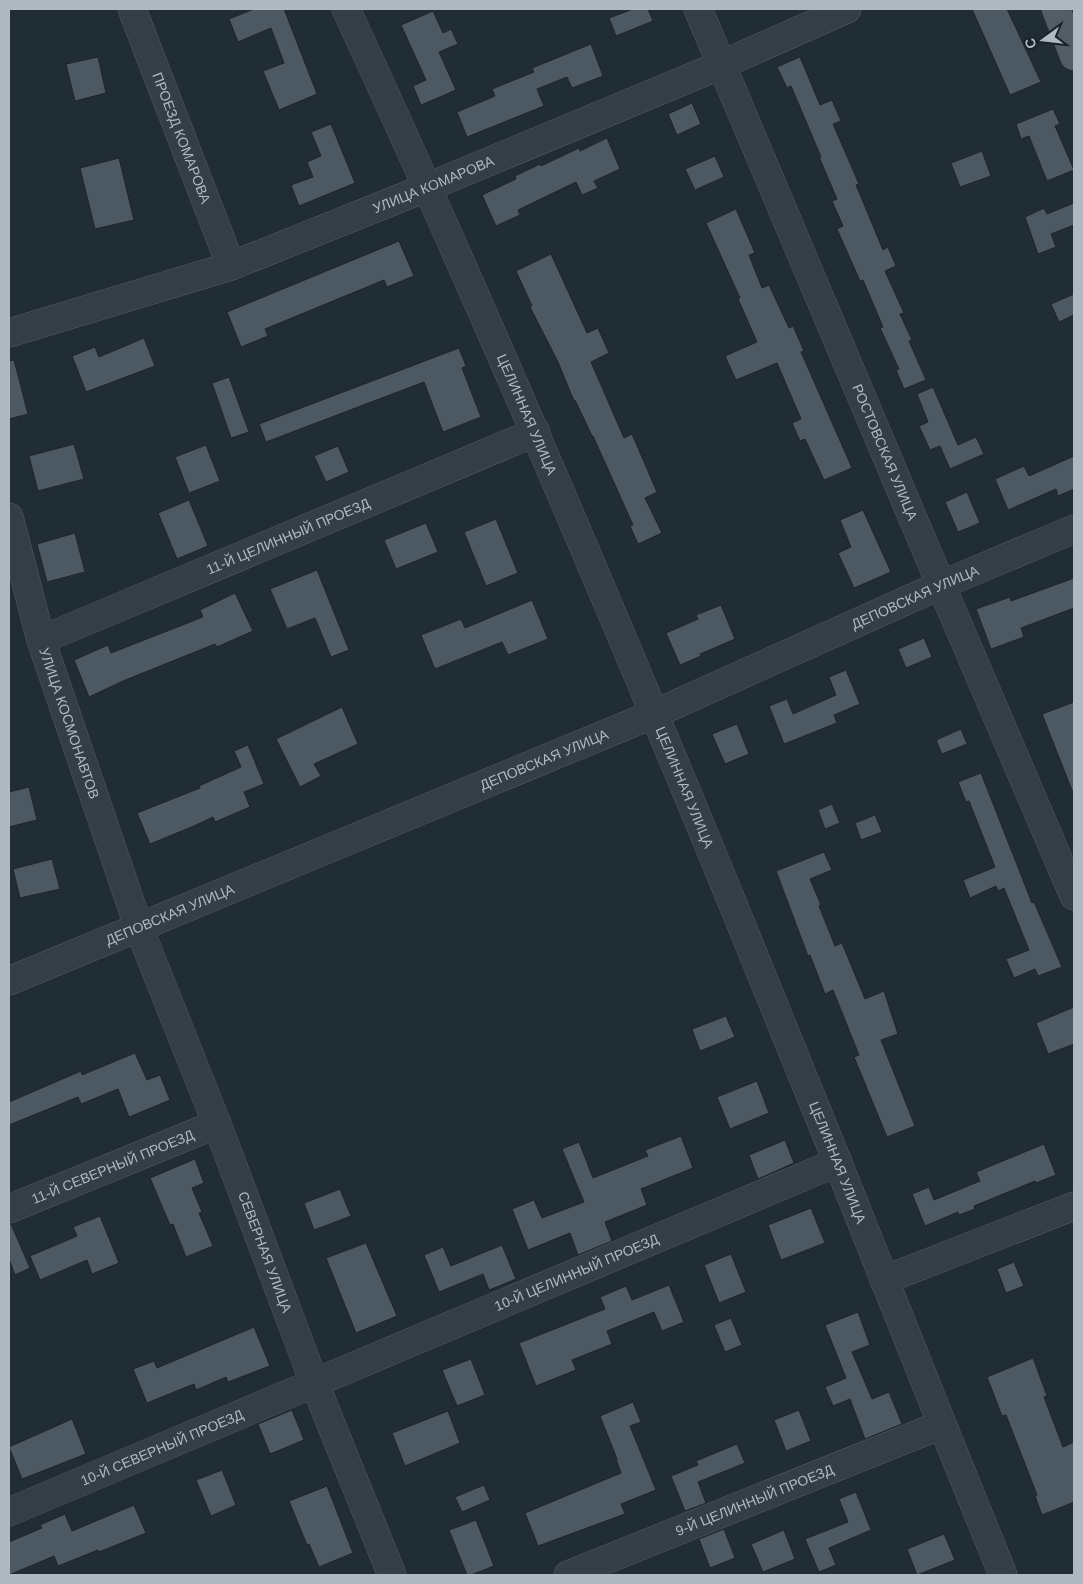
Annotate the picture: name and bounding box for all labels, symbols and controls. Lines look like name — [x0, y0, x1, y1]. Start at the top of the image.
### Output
north arrow — [1018, 15, 1068, 65]
text: С — [1021, 36, 1039, 50]
street label: ПРОЕЗД КОМАРОВА — [149, 70, 214, 206]
street label: УЛИЦА КОМАРОВА — [370, 152, 497, 216]
street label: ЦЕЛИННАЯ УЛИЦА — [494, 352, 560, 478]
street label: РОСТОВСКАЯ УЛИЦА — [849, 382, 921, 523]
street label: 11-Й ЦЕЛИННЫЙ ПРОЕЗД — [204, 495, 373, 578]
street label: ДЕПОВСКАЯ УЛИЦА — [849, 562, 982, 632]
street label: УЛИЦА КОСМОНАВТОВ — [36, 646, 102, 801]
street label: ЦЕЛИННАЯ УЛИЦА — [652, 724, 717, 851]
street label: ДЕПОВСКАЯ УЛИЦА — [477, 726, 611, 793]
street label: ДЕПОВСКАЯ УЛИЦА — [103, 880, 237, 948]
street label: ЦЕЛИННАЯ УЛИЦА — [806, 1099, 870, 1226]
street label: 11-Й СЕВЕРНЫЙ ПРОЕЗД — [29, 1126, 197, 1207]
street label: СЕВЕРНАЯ УЛИЦА — [235, 1189, 295, 1316]
street label: 10-Й ЦЕЛИННЫЙ ПРОЕЗД — [492, 1230, 661, 1314]
street label: 10-Й СЕВЕРНЫЙ ПРОЕЗД — [78, 1406, 246, 1489]
street label: 9-Й ЦЕЛИННЫЙ ПРОЕЗД — [673, 1461, 836, 1539]

